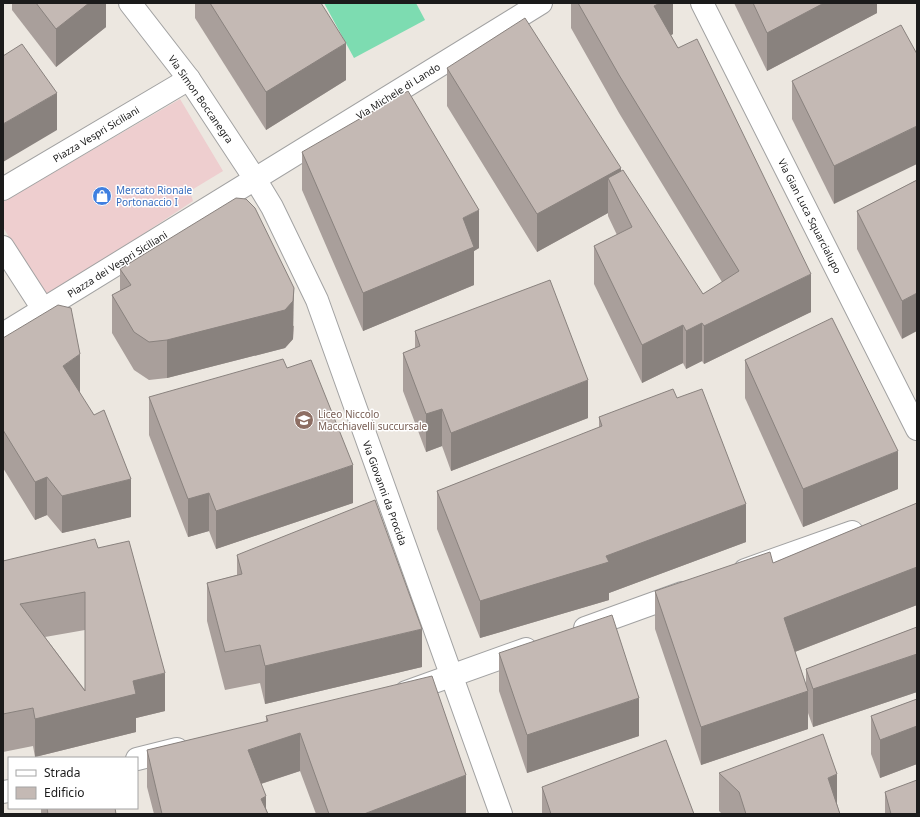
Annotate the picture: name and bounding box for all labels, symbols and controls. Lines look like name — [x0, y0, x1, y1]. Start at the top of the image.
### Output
street label: Via Simon Boccanegra — [165, 52, 237, 146]
street label: Via Michele di Lando — [353, 60, 443, 122]
street label: Piazza Vespri Siciliani — [50, 103, 142, 165]
street label: Via Gian Luca Squarcialupo — [775, 156, 845, 276]
place label: Mercato Rionale Portonaccio I — [116, 183, 193, 209]
shop icon: Mercato Rionale Portonaccio I — [91, 185, 113, 207]
street label: Piazza dei Vespri Siciliani — [64, 227, 170, 301]
place label: Liceo Niccolo Macchiavelli succursale — [318, 407, 428, 433]
school or university icon: Liceo Niccolo Macchiavelli succursale — [293, 409, 315, 431]
street label: Via Giovanni da Procida — [360, 439, 410, 547]
legend — [8, 757, 138, 809]
text: Strada — [44, 764, 80, 781]
text: Edificio — [44, 784, 85, 801]

